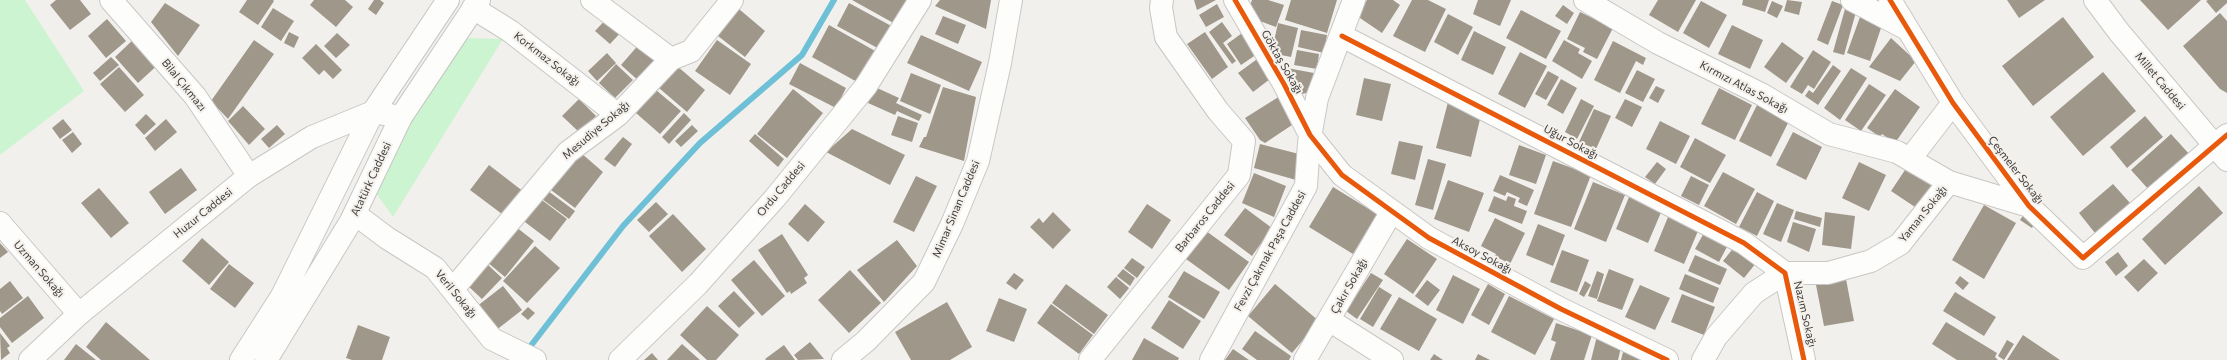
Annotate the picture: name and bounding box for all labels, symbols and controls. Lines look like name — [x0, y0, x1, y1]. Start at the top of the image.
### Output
street label: Göktaş Sokağı — [1258, 28, 1306, 96]
street label: Korkmaz Sokağı — [511, 29, 583, 89]
street label: Millet Caddesi — [2132, 50, 2188, 112]
street label: Bilal Çıkmazı — [159, 56, 209, 114]
street label: Kırmızı Atlas Sokağı — [1698, 58, 1790, 116]
street label: Mesudiye Sokağı — [560, 98, 632, 162]
street label: Uğur Sokağı — [1541, 122, 1601, 162]
street label: Çeşmeler Sokağı — [1985, 133, 2047, 207]
street label: Atatürk Caddesi — [348, 140, 394, 218]
street label: Mimar Sinan Caddesi — [929, 158, 983, 260]
street label: Ordu Caddesi — [754, 159, 808, 219]
street label: Barbaros Caddesi — [1173, 179, 1237, 255]
street label: Yaman Sokağı — [1896, 183, 1950, 245]
street label: Huzur Caddesi — [171, 185, 235, 241]
street label: Fevzi Çakmak Paşa Caddesi — [1231, 189, 1309, 313]
street label: Aksoy Sokağı — [1450, 234, 1514, 276]
street label: Uzman Sokağı — [11, 238, 67, 300]
street label: Çakır Sokağı — [1328, 256, 1370, 316]
street label: Veril Sokağı — [433, 267, 479, 321]
street label: Nazım Sokağı — [1791, 280, 1819, 348]

